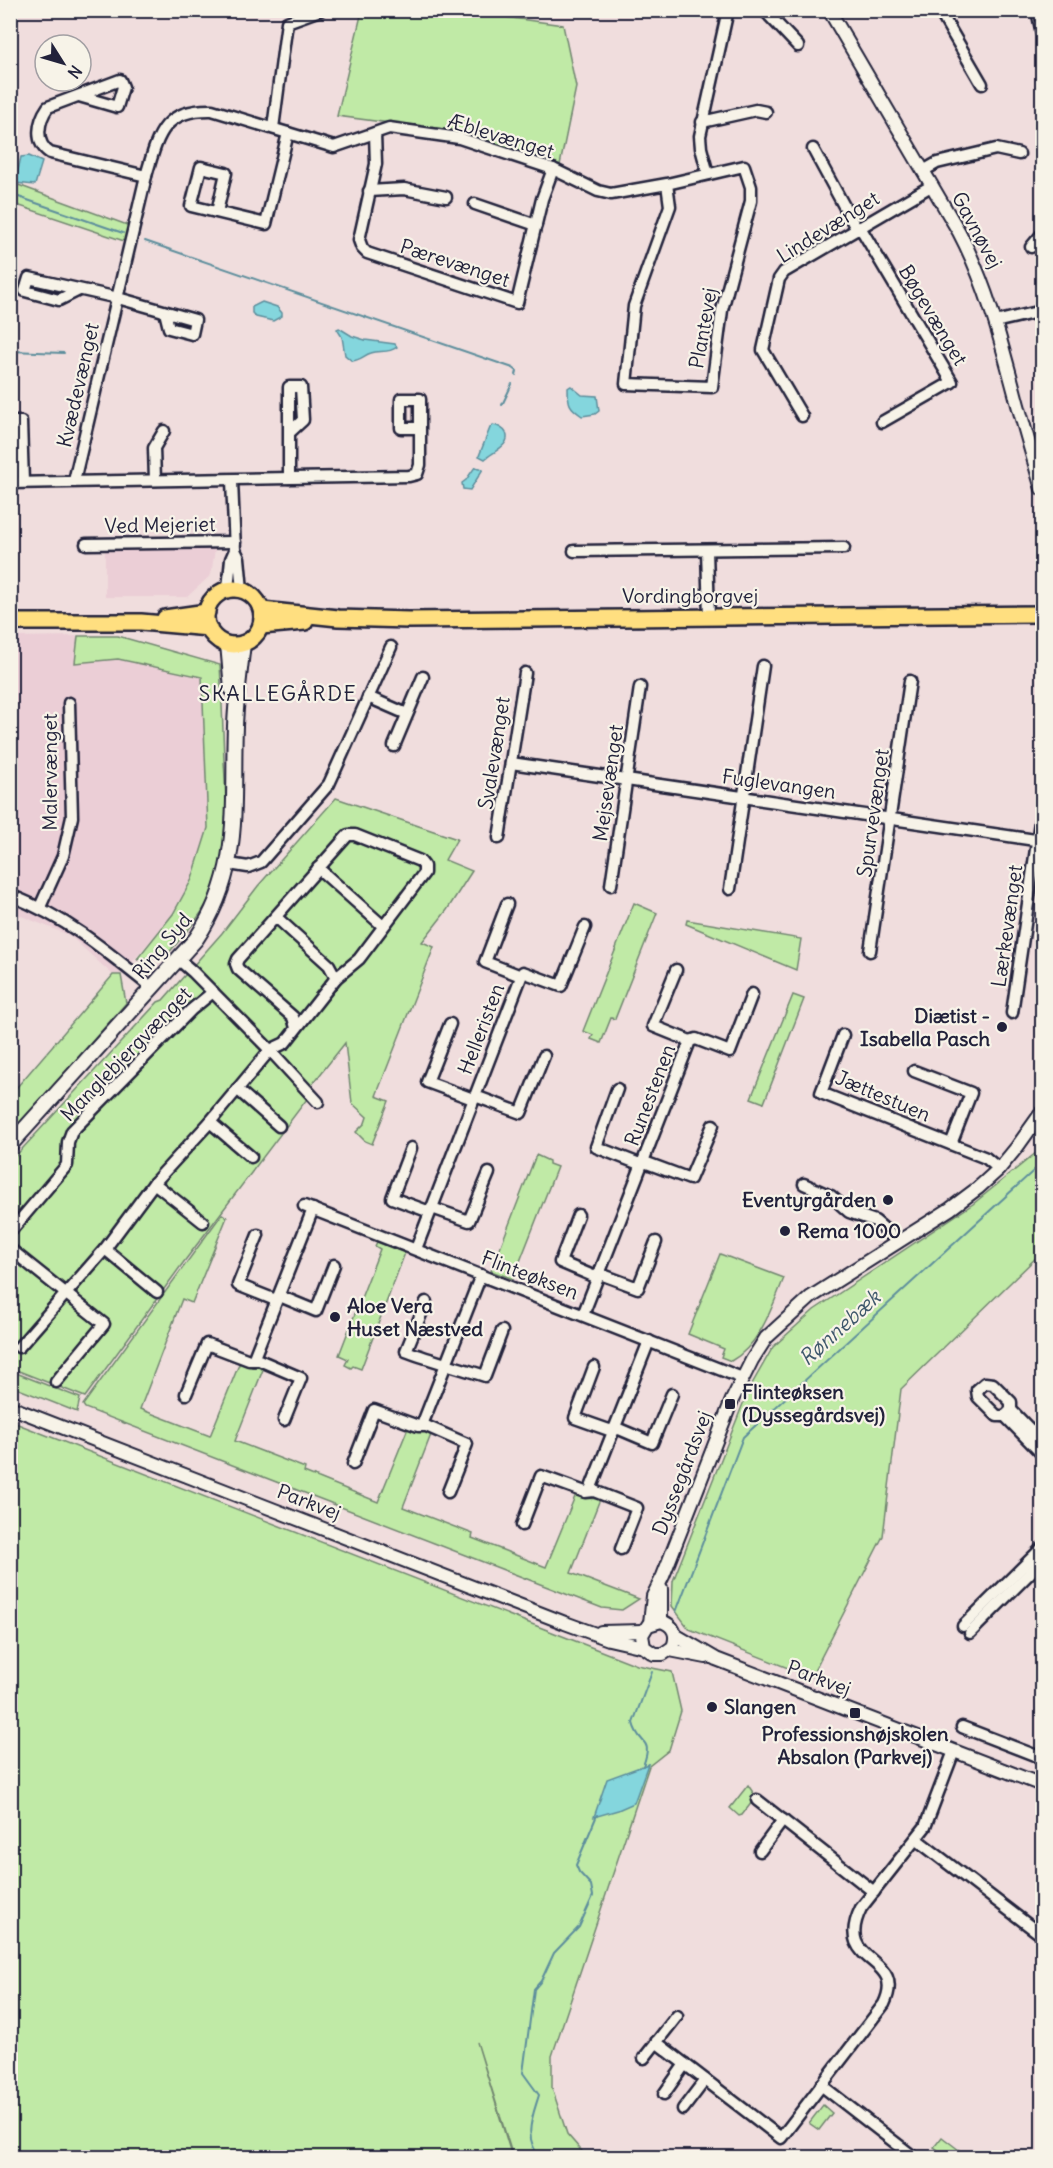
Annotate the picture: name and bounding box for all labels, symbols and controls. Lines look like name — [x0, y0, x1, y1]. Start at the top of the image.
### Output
north arrow — [33, 33, 93, 93]
text: N — [64, 62, 86, 82]
street label: Æblevænget — [445, 108, 558, 164]
street label: Lindevænget — [772, 185, 884, 268]
street label: Gavnøvej — [947, 187, 1008, 272]
street label: Pærevænget — [397, 233, 513, 292]
street label: Bøgevænget — [894, 260, 973, 370]
street label: Plantevej — [683, 286, 722, 370]
street label: Kvædevænget — [51, 320, 104, 450]
street label: Ved Mejeriet — [104, 511, 216, 538]
street label: Vordingborgvej — [622, 583, 758, 608]
district label: SKALLEGÅRDE — [199, 680, 357, 707]
street label: Svalevænget — [472, 694, 515, 811]
street label: Malervænget — [37, 713, 62, 831]
street label: Mejsevænget — [587, 723, 628, 843]
street label: Spurvevænget — [851, 747, 894, 879]
street label: Fuglevangen — [721, 763, 838, 804]
street label: Lærkevænget — [986, 863, 1027, 989]
street label: Ring Syd — [127, 907, 197, 984]
street label: Helleristen — [452, 980, 509, 1078]
street label: Manglebjergvænget — [55, 981, 196, 1126]
place label: Diætist - Isabella Pasch — [860, 1003, 990, 1051]
marker: Diætist - Isabella Pasch — [995, 1020, 1009, 1034]
street label: Runestenen — [619, 1040, 680, 1149]
street label: Jættestuen — [832, 1064, 934, 1127]
place label: Eventyrgården — [742, 1187, 876, 1212]
marker: Eventyrgården — [881, 1193, 895, 1207]
place label: Rema 1000 — [797, 1218, 901, 1243]
marker: Rema 1000 — [778, 1224, 792, 1238]
street label: Flinteøksen — [478, 1245, 582, 1304]
water label: Rønnebæk — [793, 1283, 887, 1371]
place label: Aloe Vera Huset Næstved — [347, 1293, 483, 1341]
marker: Aloe Vera Huset Næstved — [328, 1310, 342, 1324]
place label: Flinteøksen (Dyssegårdsvej) — [742, 1379, 885, 1427]
marker: Flinteøksen (Dyssegårdsvej) — [723, 1397, 737, 1411]
street label: Dyssegårdsvej — [646, 1407, 717, 1538]
street label: Parkvej — [274, 1478, 345, 1525]
street label: Parkvej — [784, 1654, 855, 1701]
place label: Slangen — [724, 1694, 797, 1719]
marker: Slangen — [705, 1700, 719, 1714]
marker: Professionshøjskolen Absalon (Parkvej) — [848, 1706, 862, 1720]
place label: Professionshøjskolen Absalon (Parkvej) — [761, 1721, 949, 1769]

